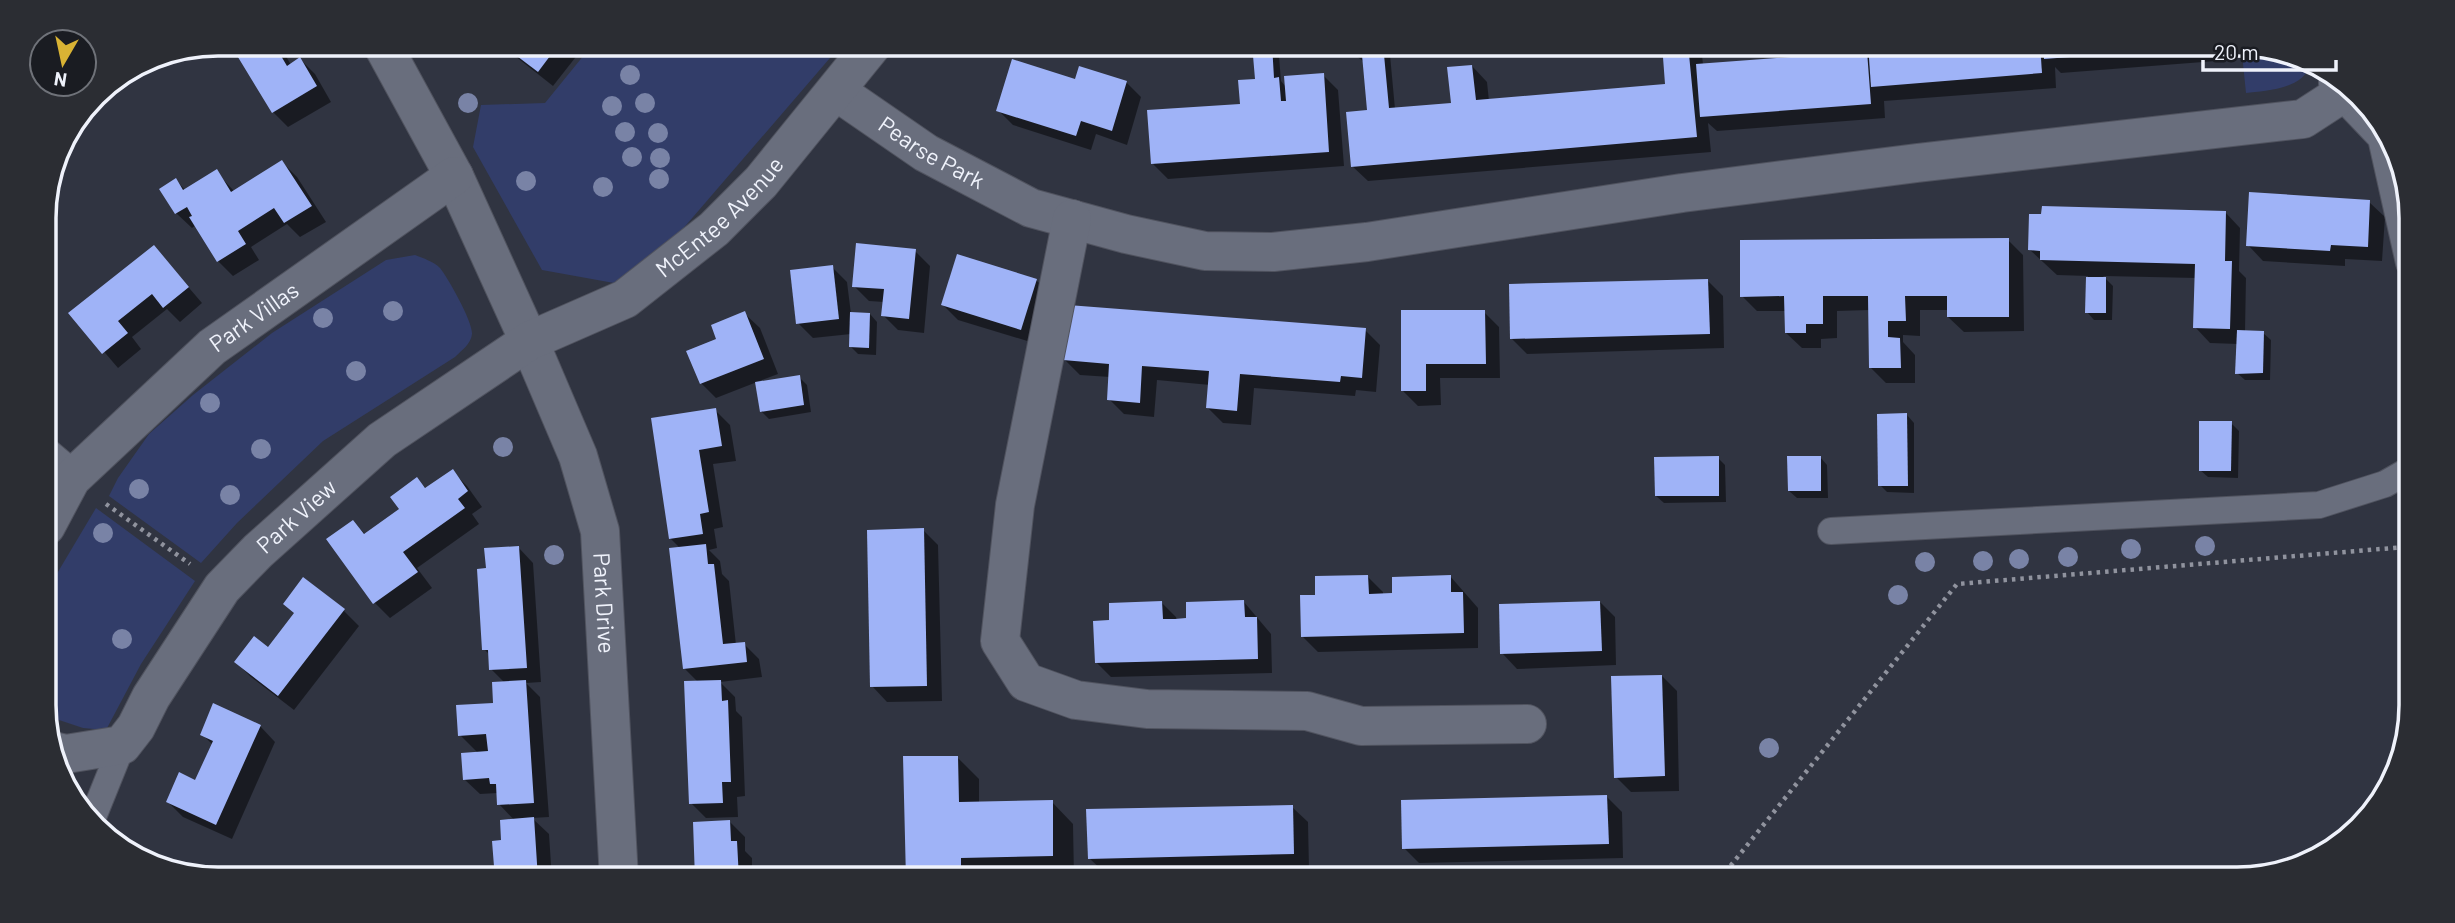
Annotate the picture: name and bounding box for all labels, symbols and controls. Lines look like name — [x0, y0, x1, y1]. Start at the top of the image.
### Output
north arrow — [28, 28, 98, 98]
scale bar — [2203, 28, 2336, 72]
text: 20 m — [2214, 39, 2259, 64]
text: N — [52, 68, 68, 93]
street label: Pearse Park — [874, 110, 990, 194]
street label: McEntee Avenue — [649, 151, 789, 283]
street label: Park Villas — [204, 275, 304, 357]
street label: Park View — [250, 473, 342, 559]
street label: Park Drive — [588, 552, 622, 654]

